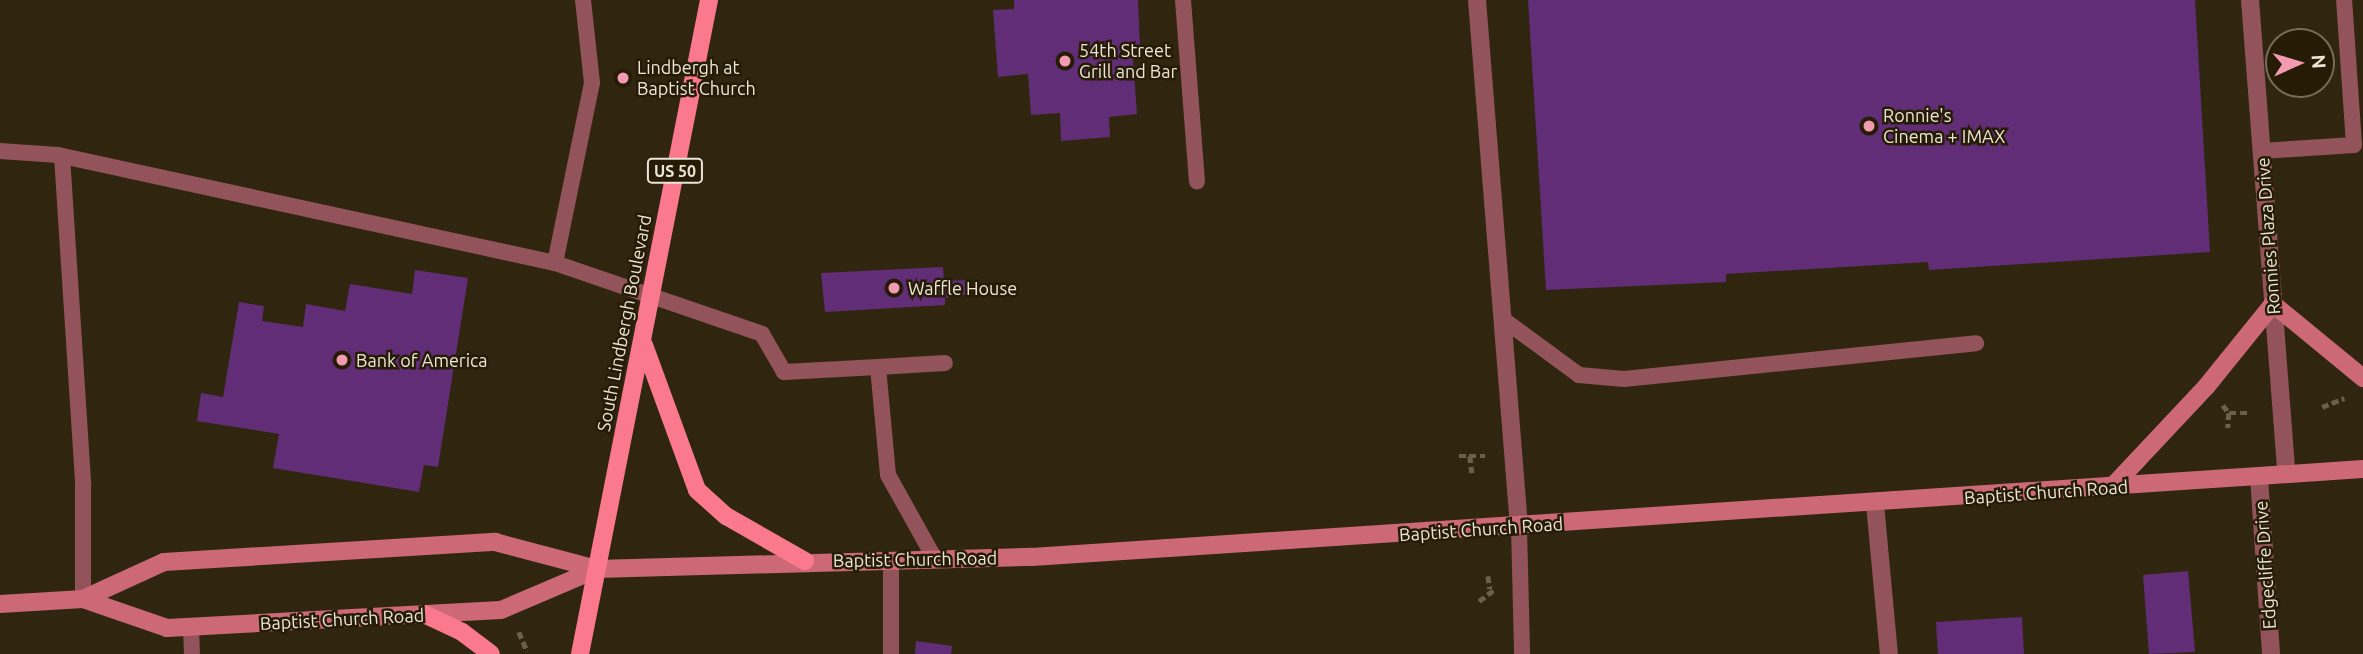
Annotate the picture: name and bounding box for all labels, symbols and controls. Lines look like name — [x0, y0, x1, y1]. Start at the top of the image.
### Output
north arrow — [2265, 28, 2335, 98]
place label: 54th Street Grill and Bar — [1079, 40, 1177, 82]
marker: 54th Street Grill and Bar — [1057, 53, 1073, 69]
text: N — [2307, 54, 2330, 70]
place label: Lindbergh at Baptist Church — [637, 57, 756, 100]
marker: Lindbergh at Baptist Church — [615, 70, 631, 86]
place label: Ronnie's Cinema + IMAX — [1883, 105, 2005, 148]
marker: Ronnie's Cinema + IMAX — [1861, 118, 1877, 134]
street label: Ronnies Plaza Drive — [2252, 157, 2284, 315]
road number: US 50 — [645, 158, 705, 183]
street label: South Lindbergh Boulevard — [592, 213, 656, 433]
place label: Waffle House — [908, 277, 1017, 299]
marker: Waffle House — [886, 280, 902, 296]
place label: Bank of America — [356, 349, 488, 371]
marker: Bank of America — [334, 352, 350, 368]
street label: Baptist Church Road — [1963, 475, 2129, 509]
street label: Edgecliffe Drive — [2250, 500, 2280, 630]
street label: Baptist Church Road — [1398, 512, 1564, 546]
street label: Baptist Church Road — [833, 547, 997, 571]
street label: Baptist Church Road — [259, 604, 425, 634]

